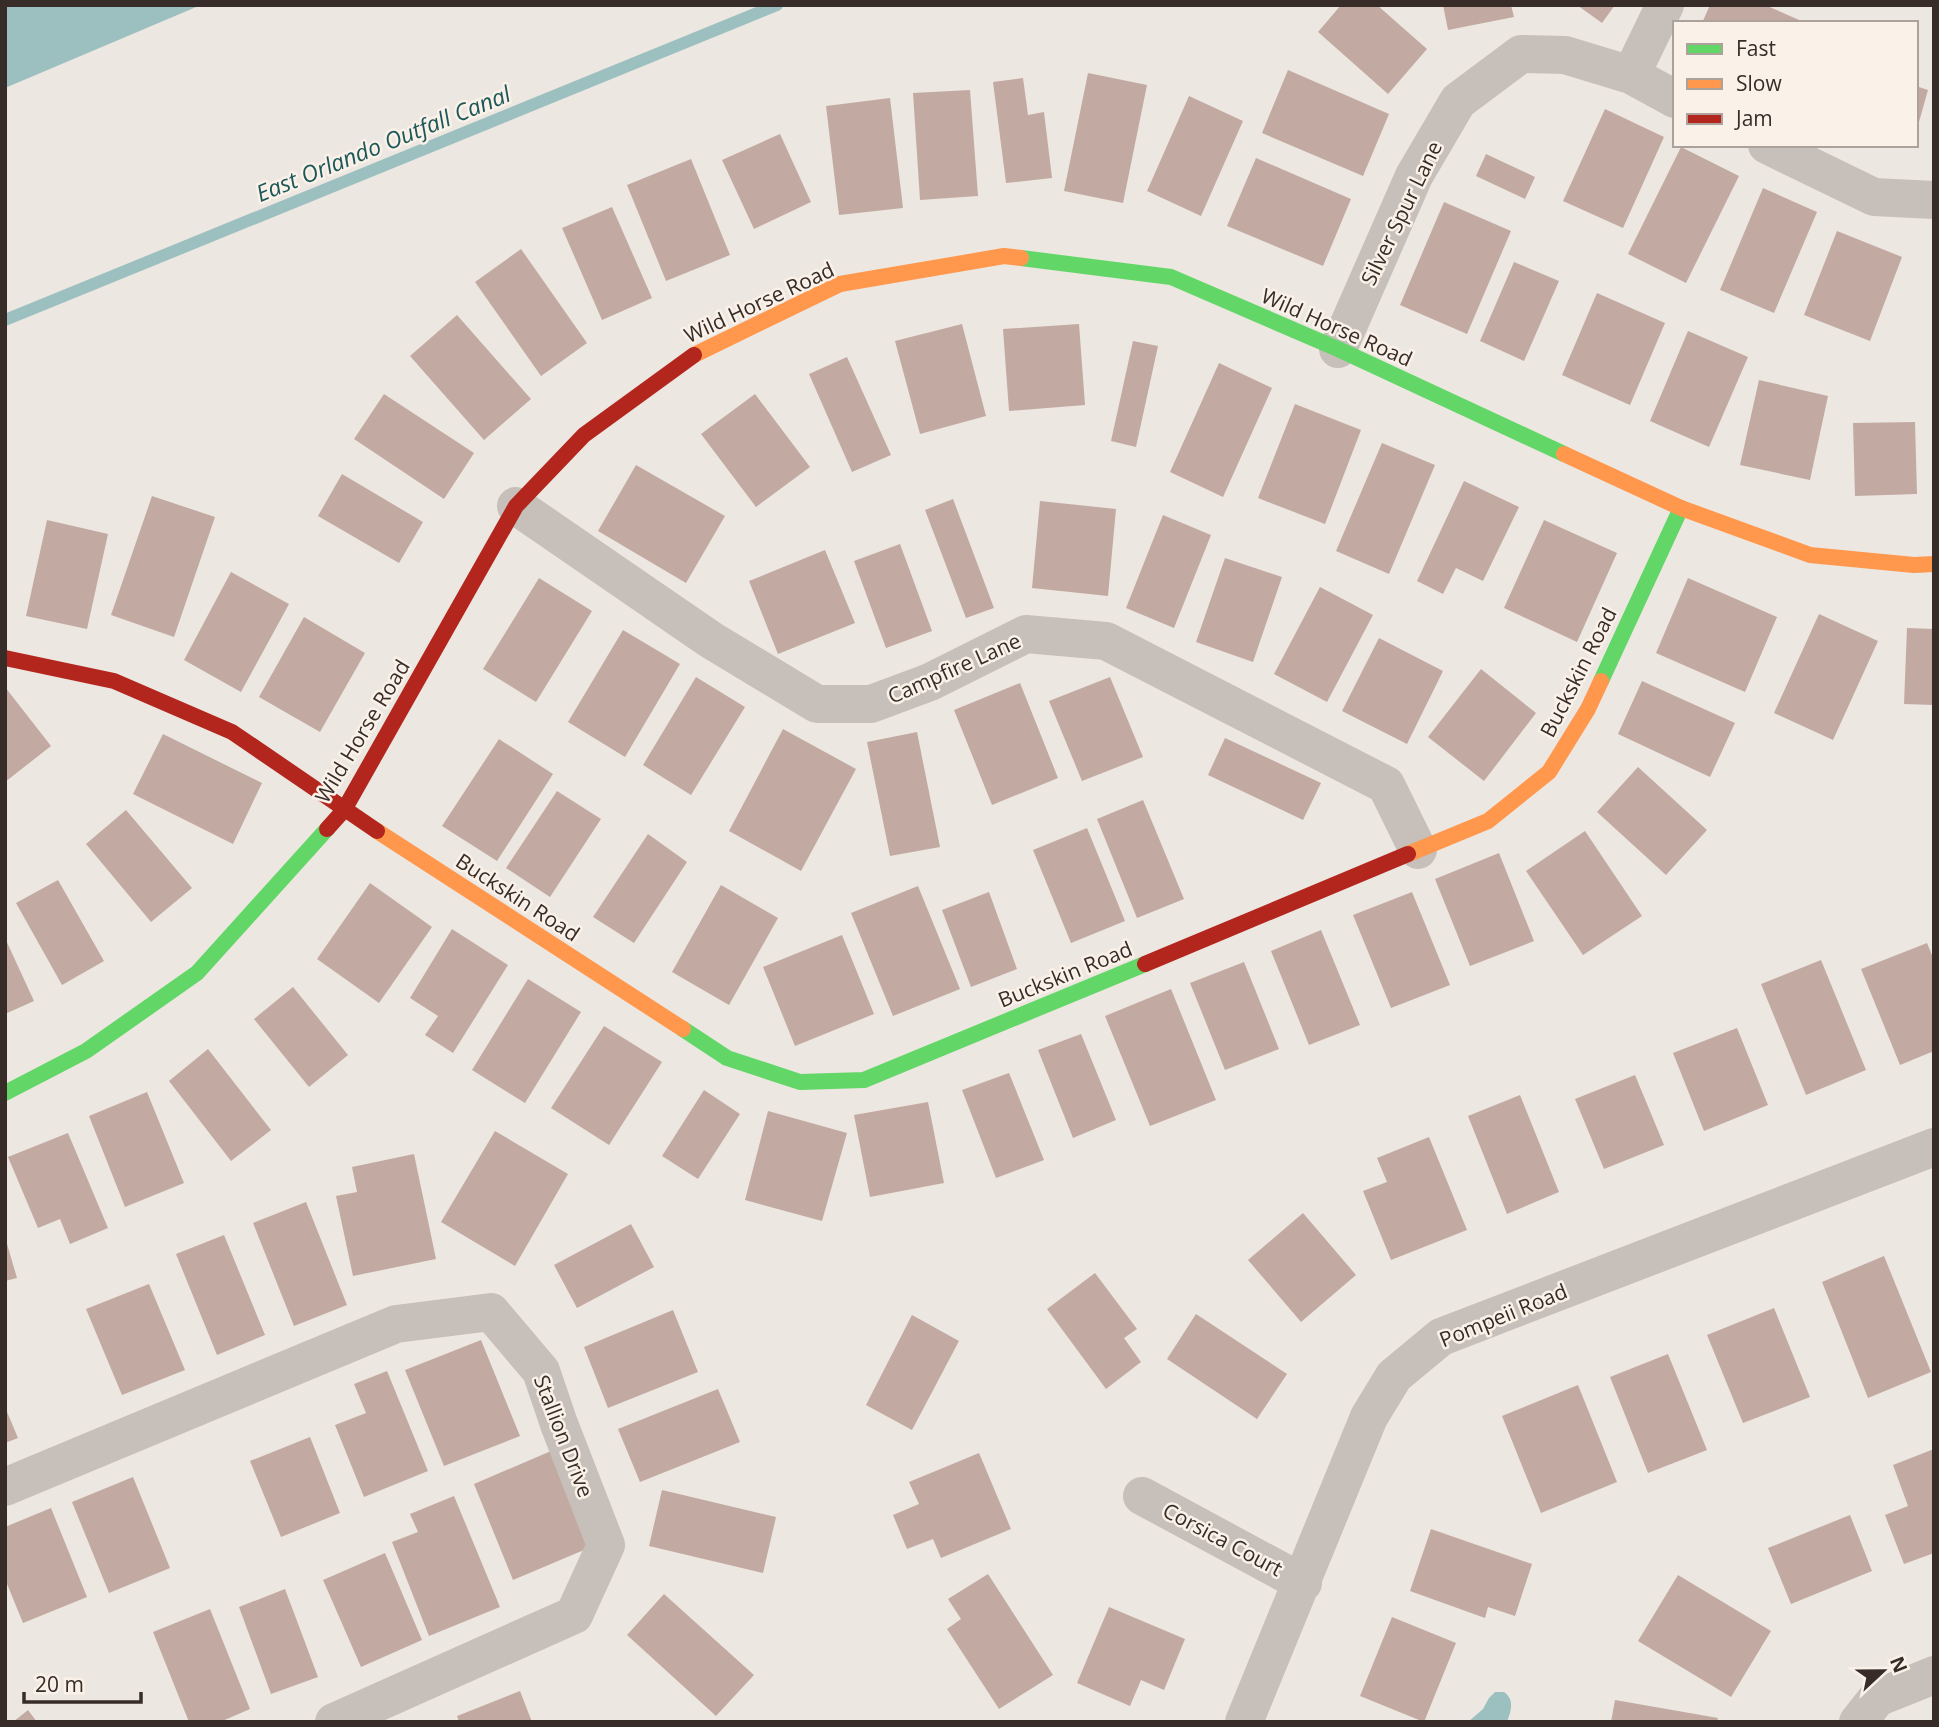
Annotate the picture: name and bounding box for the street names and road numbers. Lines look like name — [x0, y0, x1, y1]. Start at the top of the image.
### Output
street label: Silver Spur Lane — [1354, 136, 1448, 290]
street label: Wild Horse Road — [680, 255, 838, 349]
street label: Wild Horse Road — [1257, 281, 1417, 373]
street label: Buckskin Road — [1533, 602, 1623, 742]
street label: Campfire Lane — [883, 626, 1025, 710]
street label: Wild Horse Road — [308, 654, 416, 808]
street label: Buckskin Road — [451, 846, 585, 948]
street label: Buckskin Road — [994, 934, 1136, 1014]
street label: Pompeii Road — [1435, 1277, 1571, 1353]
street label: Stallion Drive — [528, 1371, 600, 1501]
street label: Corsica Court — [1158, 1496, 1288, 1582]

